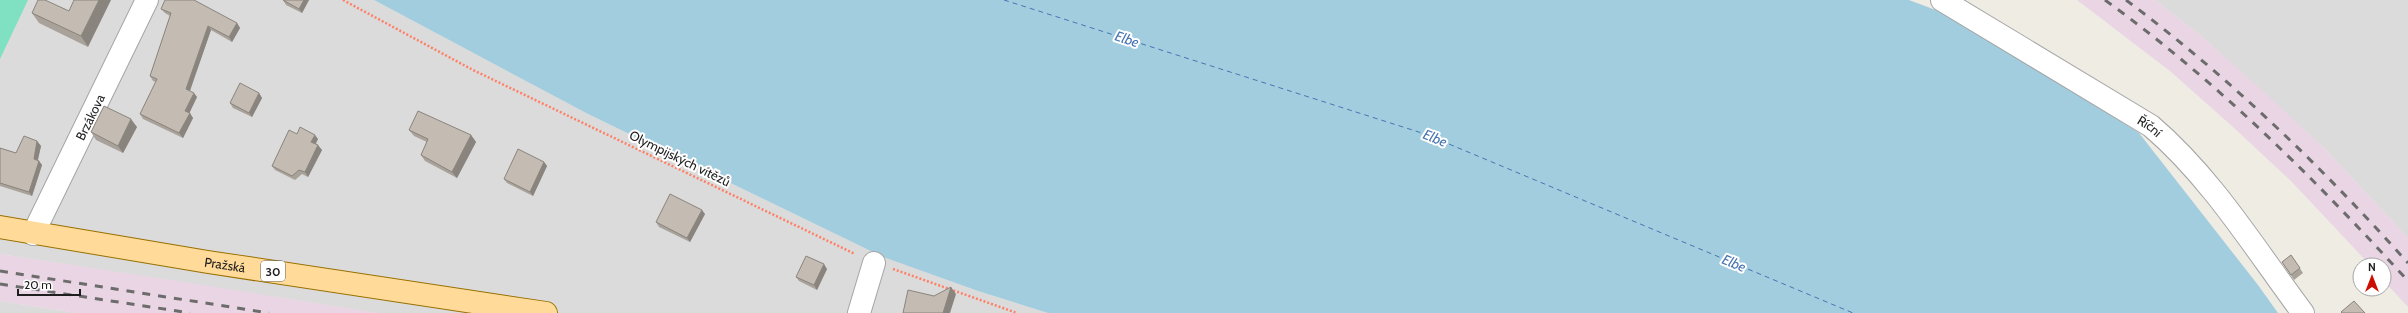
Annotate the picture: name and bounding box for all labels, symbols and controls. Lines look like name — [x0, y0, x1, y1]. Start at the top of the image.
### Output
water label: Elbe — [1113, 27, 1142, 51]
street label: Brzákova — [72, 91, 108, 143]
street label: Říční — [2135, 111, 2166, 140]
water label: Elbe — [1420, 125, 1450, 151]
street label: Olympijských vítězů — [626, 127, 733, 190]
water label: Elbe — [1719, 250, 1749, 276]
street label: Pražská — [203, 254, 247, 276]
north arrow — [2352, 257, 2392, 297]
text: N — [2368, 260, 2376, 274]
road number: 30 — [261, 261, 285, 281]
scale bar — [18, 271, 80, 297]
text: 20 m — [24, 277, 52, 292]

